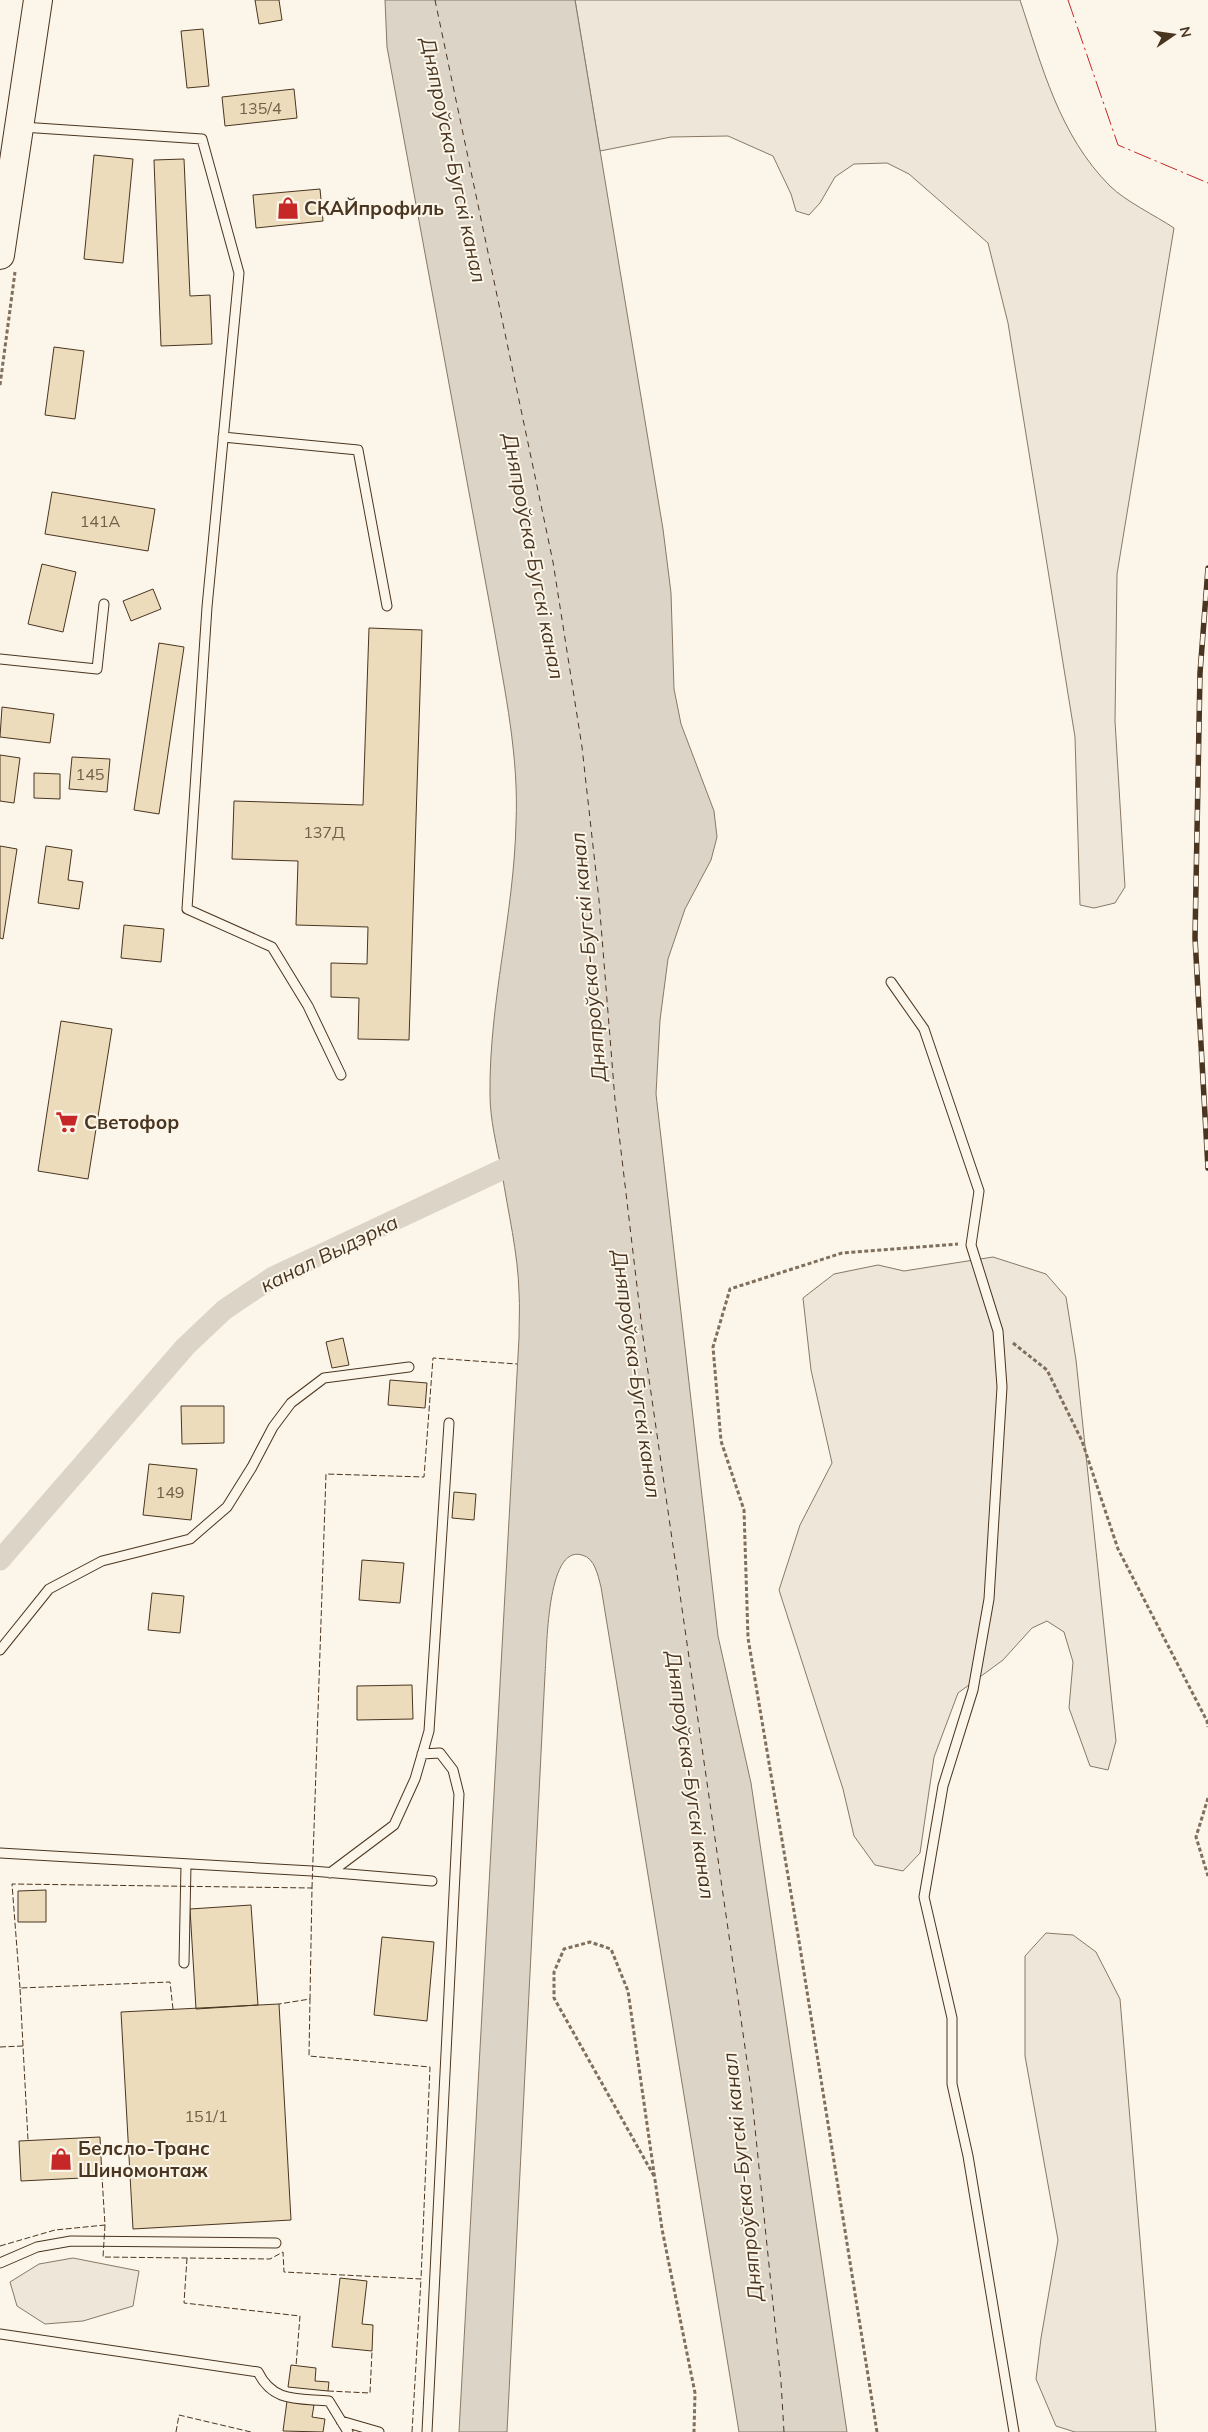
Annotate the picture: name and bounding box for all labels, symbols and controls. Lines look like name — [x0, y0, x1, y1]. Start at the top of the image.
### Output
north arrow — [1148, 10, 1198, 60]
text: N — [1176, 25, 1196, 39]
water label: Дняпроўска-Бугскі канал — [416, 34, 492, 285]
house number: 135/4 — [239, 98, 282, 118]
shop icon: СКАЙпрофиль — [275, 195, 301, 221]
place label: СКАЙпрофиль — [304, 196, 444, 220]
water label: Дняпроўска-Бугскі канал — [498, 430, 570, 681]
house number: 141А — [80, 511, 121, 531]
house number: 145 — [76, 764, 104, 784]
house number: 137Д — [303, 822, 345, 842]
water label: Дняпроўска-Бугскі канал — [565, 831, 611, 1084]
supermarket icon: Светофор — [54, 1109, 80, 1135]
place label: Светофор — [84, 1110, 179, 1134]
water label: канал Выдэрка — [256, 1209, 402, 1297]
water label: Дняпроўска-Бугскі канал — [607, 1247, 667, 1500]
house number: 149 — [156, 1482, 184, 1502]
water label: Дняпроўска-Бугскі канал — [661, 1648, 721, 1901]
water label: Дняпроўска-Бугскі канал — [716, 2051, 768, 2304]
house number: 151/1 — [185, 2106, 227, 2126]
place label: Белсло-Транс Шиномонтаж — [78, 2136, 210, 2182]
shop icon: Белсло-Транс Шиномонтаж — [48, 2146, 74, 2172]

